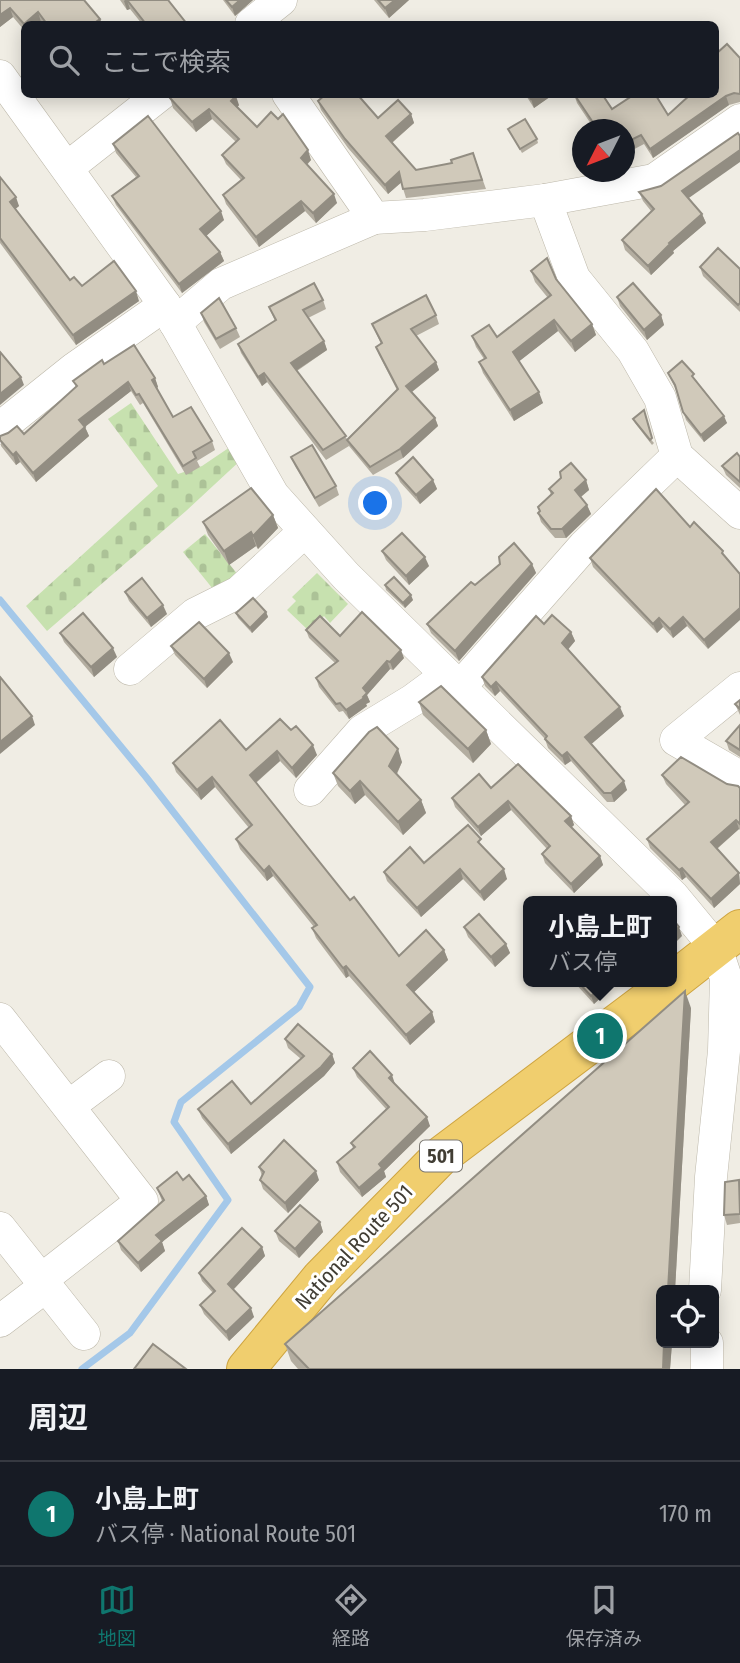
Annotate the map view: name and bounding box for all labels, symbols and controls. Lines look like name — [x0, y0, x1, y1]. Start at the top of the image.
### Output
search box — [21, 21, 719, 98]
icon: search — [45, 41, 83, 79]
text: ここで検索 — [101, 47, 231, 78]
north arrow — [572, 119, 635, 182]
your location — [358, 486, 392, 520]
popup — [523, 896, 677, 987]
text: 小島上町 — [548, 912, 652, 943]
text: バス停 — [548, 948, 617, 976]
pin: 1 — [577, 1010, 623, 1062]
road number: 501 — [420, 1140, 462, 1172]
street label: National Route 501 — [290, 1179, 418, 1315]
map controls — [656, 1285, 719, 1348]
button: locate — [656, 1285, 719, 1348]
text: 周辺 — [28, 1400, 88, 1436]
text: 小島上町 — [95, 1484, 199, 1515]
text: 1 — [46, 1500, 56, 1528]
text: 170 m — [659, 1500, 712, 1528]
text: バス停 · National Route 501 — [95, 1520, 356, 1548]
tab: 地図 — [98, 1581, 136, 1650]
tab: 経路 — [332, 1581, 370, 1650]
tab: 保存済み — [566, 1581, 642, 1650]

